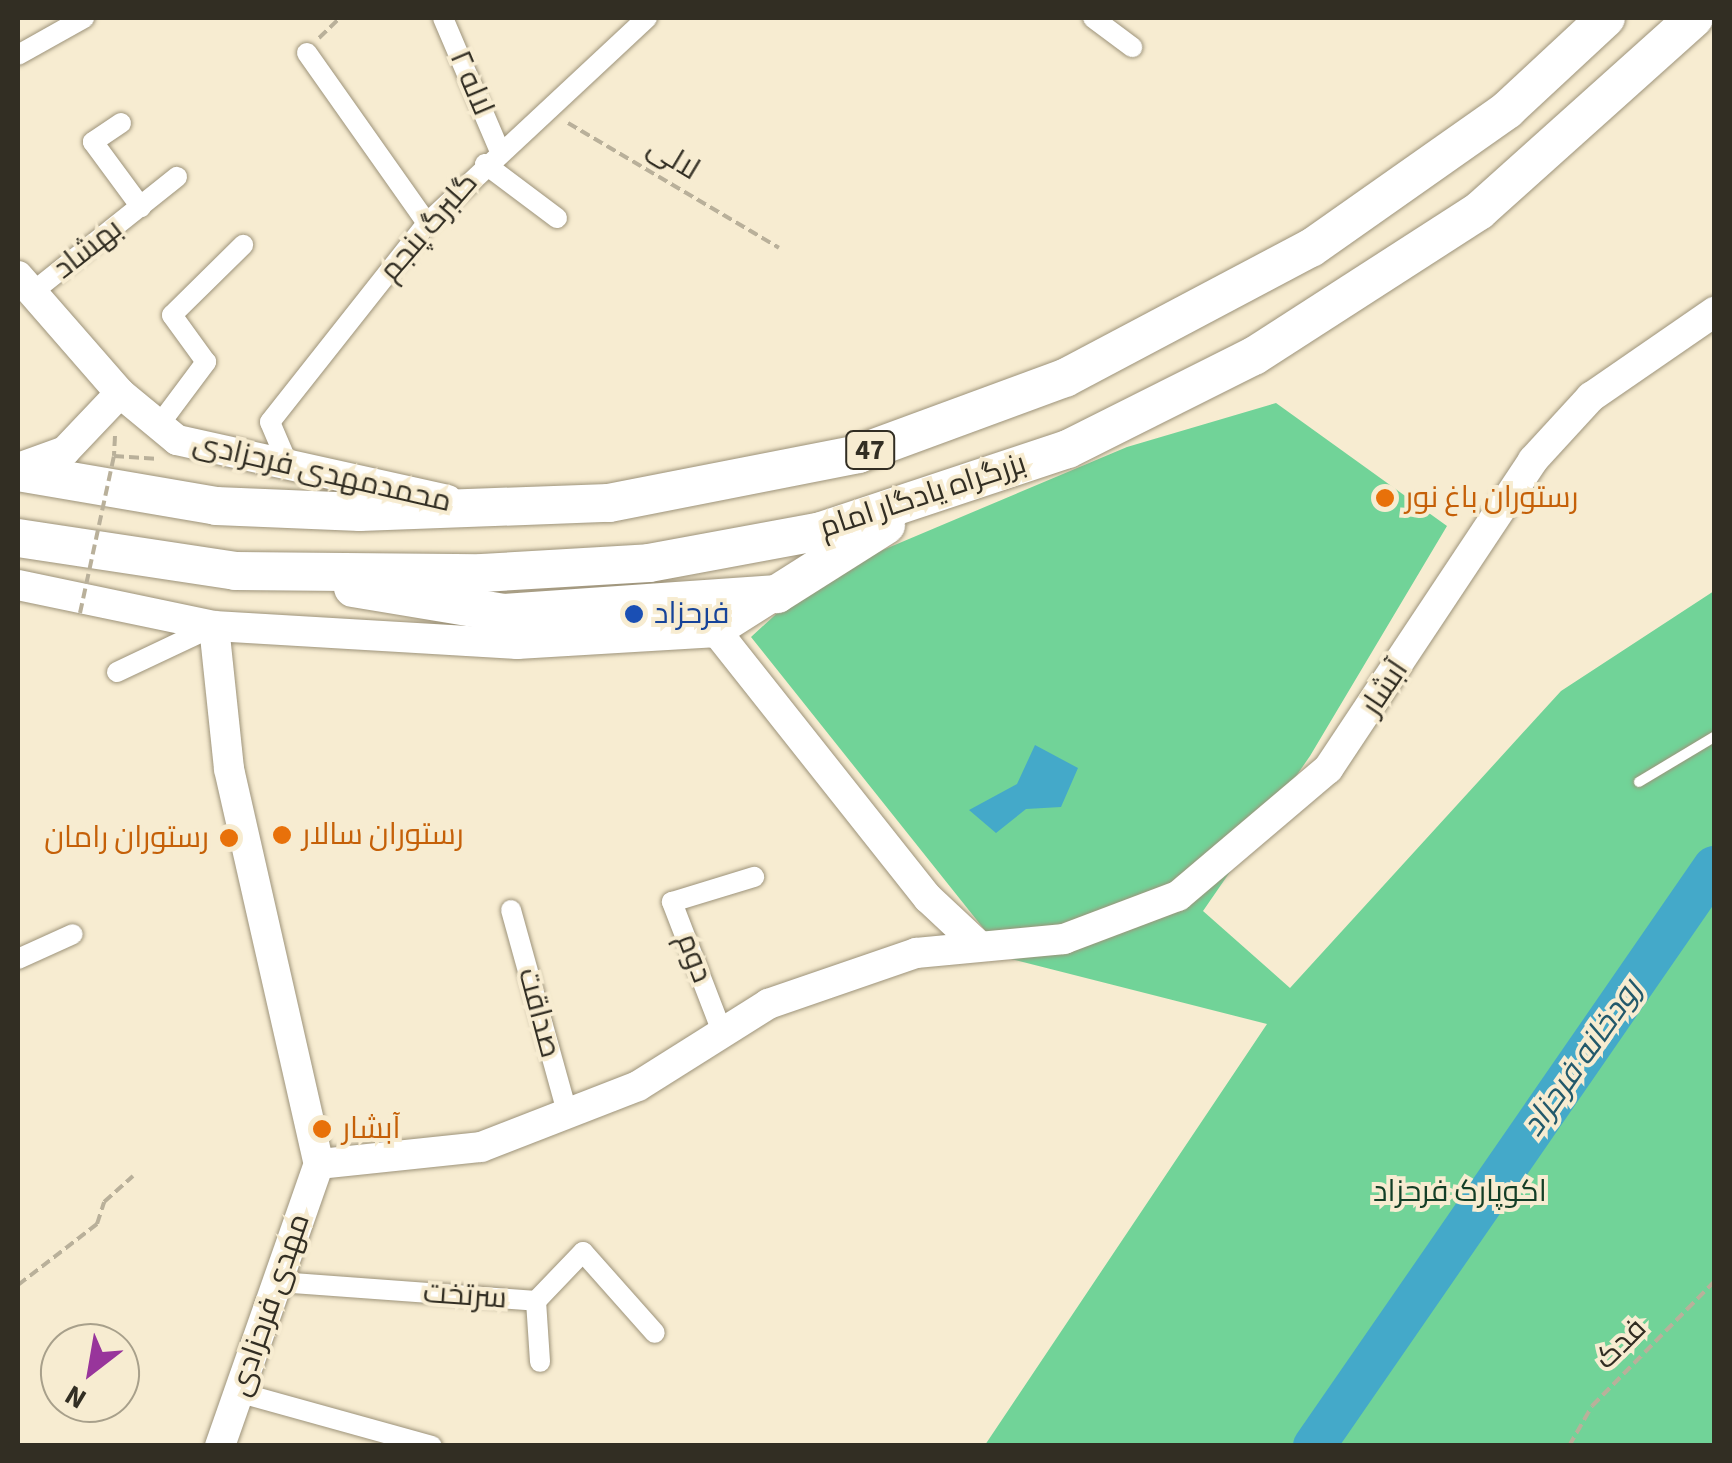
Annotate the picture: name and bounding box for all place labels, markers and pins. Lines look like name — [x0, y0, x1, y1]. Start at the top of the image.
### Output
place label: رستوران باغ نور — [1405, 480, 1578, 516]
marker: رستوران باغ نور — [1374, 487, 1396, 509]
place label: فرحزاد — [654, 596, 729, 632]
marker: فرحزاد — [623, 603, 645, 625]
place label: رستوران سالار — [302, 817, 464, 853]
place label: رستوران رامان — [44, 820, 209, 856]
marker: رستوران سالار — [271, 824, 293, 846]
marker: رستوران رامان — [218, 827, 240, 849]
place label: آبشار — [342, 1111, 401, 1147]
marker: آبشار — [311, 1118, 333, 1140]

